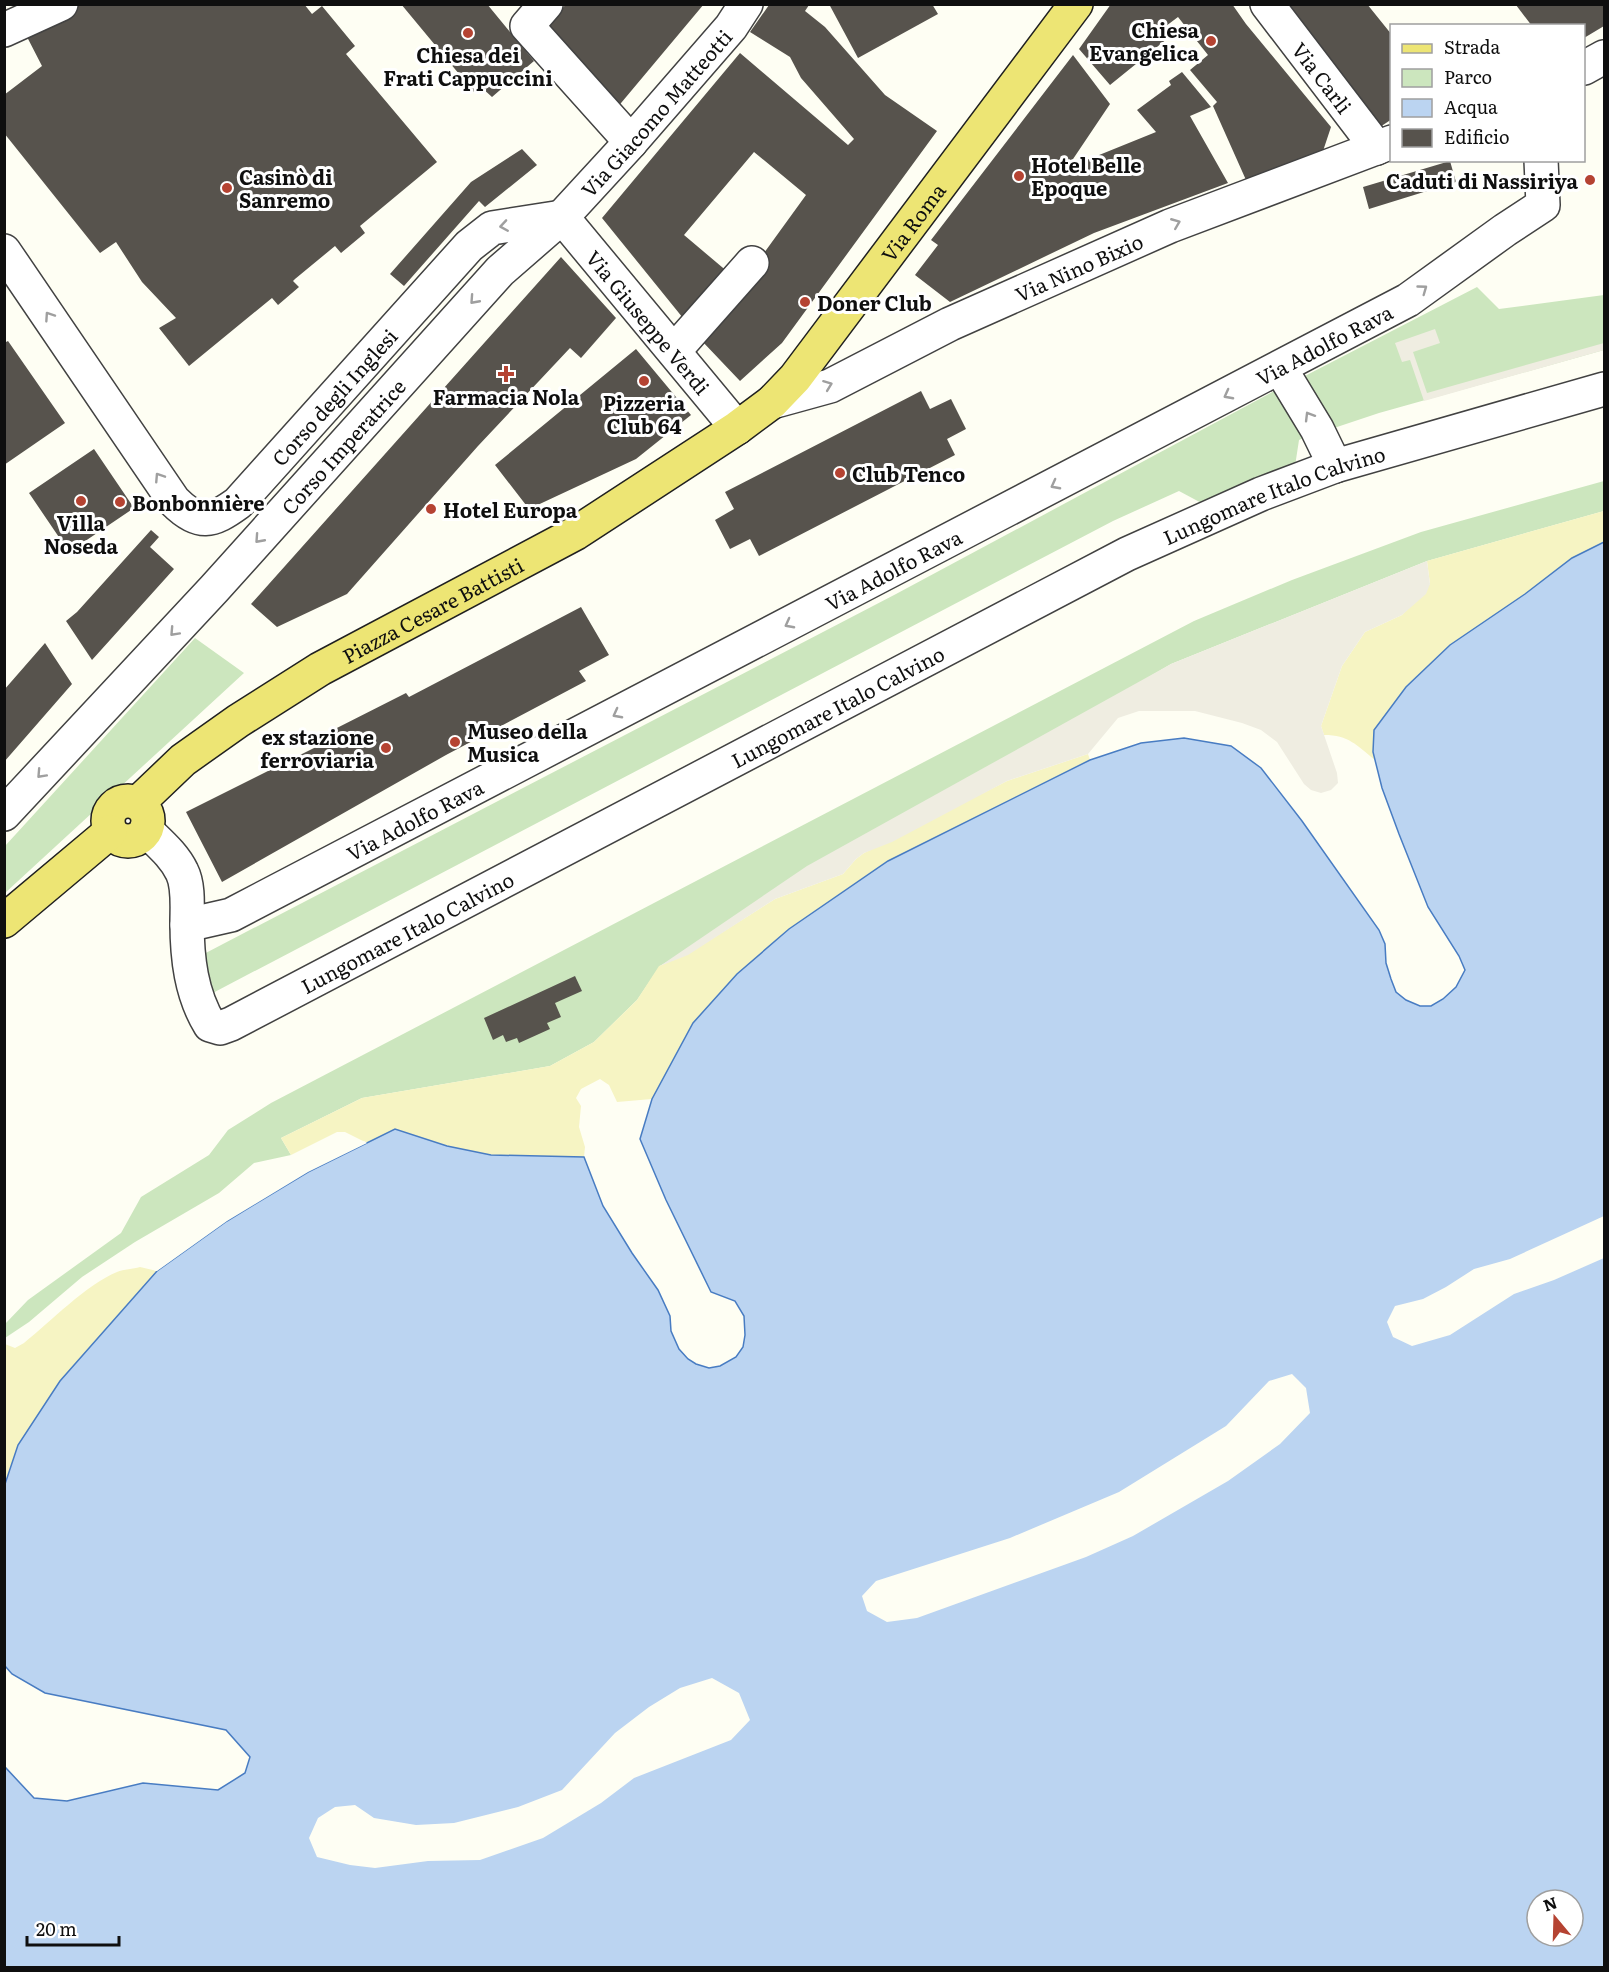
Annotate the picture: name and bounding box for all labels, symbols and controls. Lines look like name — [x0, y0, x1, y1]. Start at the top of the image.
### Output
place label: Chiesa Evangelica — [1089, 14, 1199, 67]
street label: Via Giacomo Matteotti — [573, 22, 738, 203]
legend — [1390, 24, 1585, 162]
marker: Chiesa dei Frati Cappuccini — [461, 26, 475, 40]
text: Strada — [1444, 33, 1501, 60]
marker: Chiesa Evangelica — [1204, 34, 1218, 48]
street label: Via Carli — [1286, 35, 1360, 119]
place label: Chiesa dei Frati Cappuccini — [383, 39, 553, 92]
text: Parco — [1444, 63, 1492, 90]
text: Acqua — [1444, 93, 1498, 120]
text: Edificio — [1444, 123, 1510, 150]
place label: Hotel Belle Epoque — [1031, 149, 1142, 202]
place label: Casinò di Sanremo — [239, 161, 333, 214]
place label: Caduti di Nassiriya — [1386, 165, 1578, 195]
marker: Hotel Belle Epoque — [1012, 169, 1026, 183]
marker: Caduti di Nassiriya — [1583, 173, 1597, 187]
street label: Via Roma — [873, 176, 952, 267]
marker: Casinò di Sanremo — [220, 181, 234, 195]
one-way arrow — [1170, 218, 1181, 230]
one-way arrow — [500, 220, 509, 232]
street label: Via Nino Bixio — [1010, 225, 1147, 308]
street label: Via Giuseppe Verdi — [580, 243, 718, 401]
one-way arrow — [1417, 285, 1428, 296]
place label: Doner Club — [817, 287, 932, 317]
one-way arrow — [470, 294, 481, 304]
marker: Doner Club — [798, 295, 812, 309]
street label: Via Adolfo Rava — [1250, 296, 1398, 392]
one-way arrow — [45, 312, 56, 323]
street label: Corso degli Inglesi — [264, 321, 404, 472]
marker: Farmacia Nola — [499, 367, 513, 381]
street label: Corso Imperatrice — [273, 372, 412, 521]
marker: Pizzeria Club 64 — [637, 374, 651, 388]
one-way arrow — [823, 380, 833, 393]
place label: Farmacia Nola — [433, 381, 580, 411]
place label: Pizzeria Club 64 — [603, 387, 686, 440]
one-way arrow — [1224, 388, 1235, 399]
one-way arrow — [1305, 412, 1316, 422]
street label: Lungomare Italo Calvino — [1158, 437, 1389, 551]
place label: Club Tenco — [852, 458, 965, 488]
marker: Club Tenco — [833, 466, 847, 480]
one-way arrow — [155, 473, 166, 484]
one-way arrow — [1051, 478, 1062, 489]
place label: Bonbonnière — [132, 487, 265, 517]
marker: Villa Noseda — [74, 494, 88, 508]
place label: Hotel Europa — [443, 494, 578, 524]
marker: Bonbonnière — [113, 495, 127, 509]
marker: Hotel Europa — [424, 502, 438, 516]
place label: Villa Noseda — [44, 507, 119, 560]
street label: Via Adolfo Rava — [819, 521, 967, 617]
one-way arrow — [255, 532, 266, 543]
street label: Piazza Cesare Battisti — [337, 549, 528, 670]
one-way arrow — [785, 617, 796, 628]
one-way arrow — [170, 625, 181, 636]
street label: Lungomare Italo Calvino — [725, 638, 949, 774]
one-way arrow — [612, 707, 623, 718]
place label: Museo della Musica — [467, 715, 588, 768]
place label: ex stazione ferroviaria — [260, 721, 374, 774]
marker: Museo della Musica — [448, 735, 462, 749]
marker: ex stazione ferroviaria — [379, 741, 393, 755]
one-way arrow — [37, 768, 48, 778]
street label: Via Adolfo Rava — [341, 771, 488, 867]
street label: Lungomare Italo Calvino — [295, 863, 519, 1000]
north arrow — [1525, 1888, 1585, 1948]
text: N — [1540, 1889, 1560, 1916]
scale bar — [27, 1909, 118, 1947]
text: 20 m — [36, 1915, 77, 1942]

